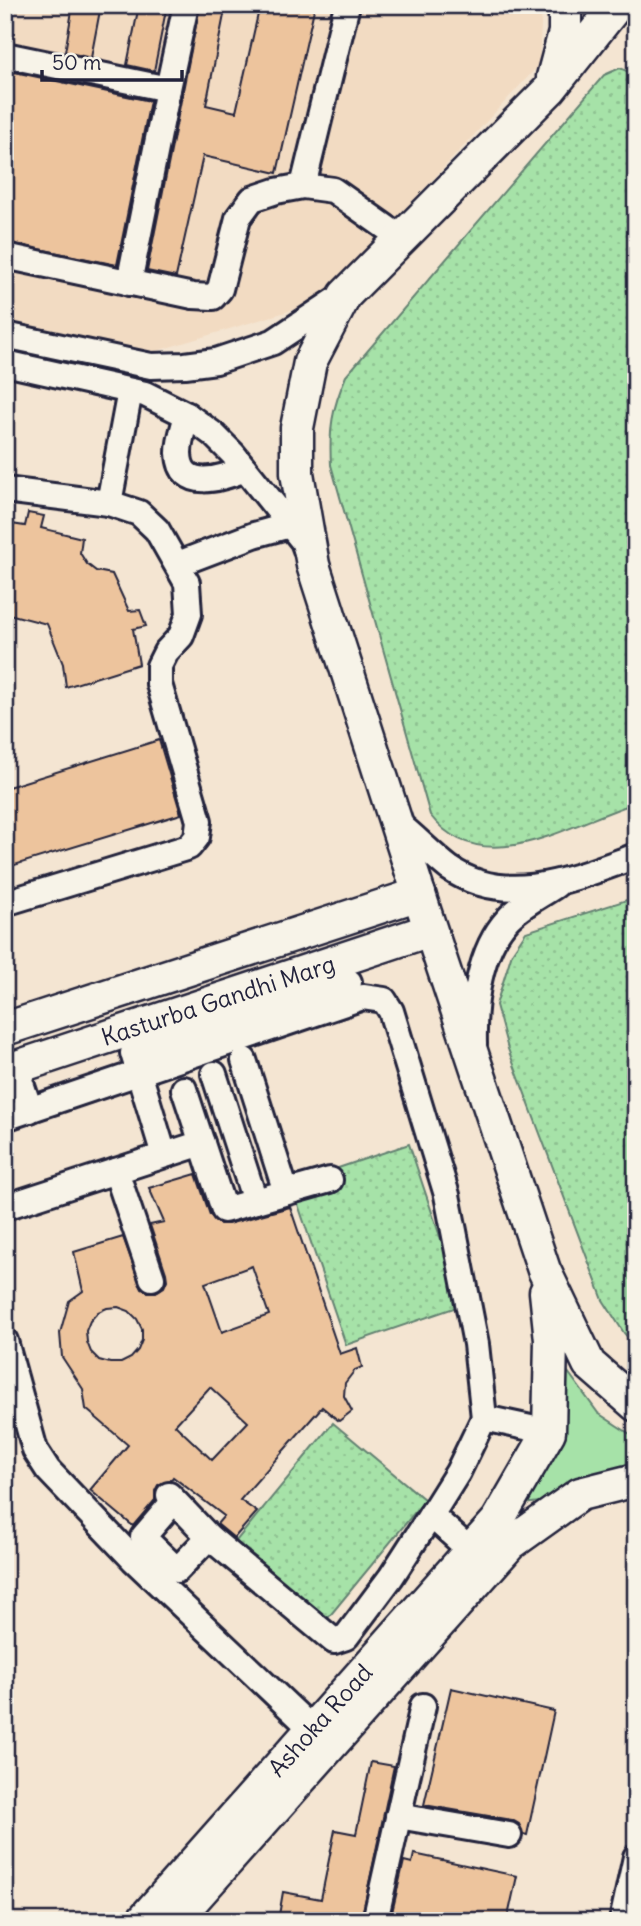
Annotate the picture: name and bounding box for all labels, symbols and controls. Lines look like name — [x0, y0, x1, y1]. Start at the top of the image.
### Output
scale bar — [42, 38, 182, 82]
text: 50 m — [52, 49, 101, 76]
street label: Kasturba Gandhi Marg — [97, 948, 339, 1052]
street label: Ashoka Road — [262, 1657, 378, 1783]

